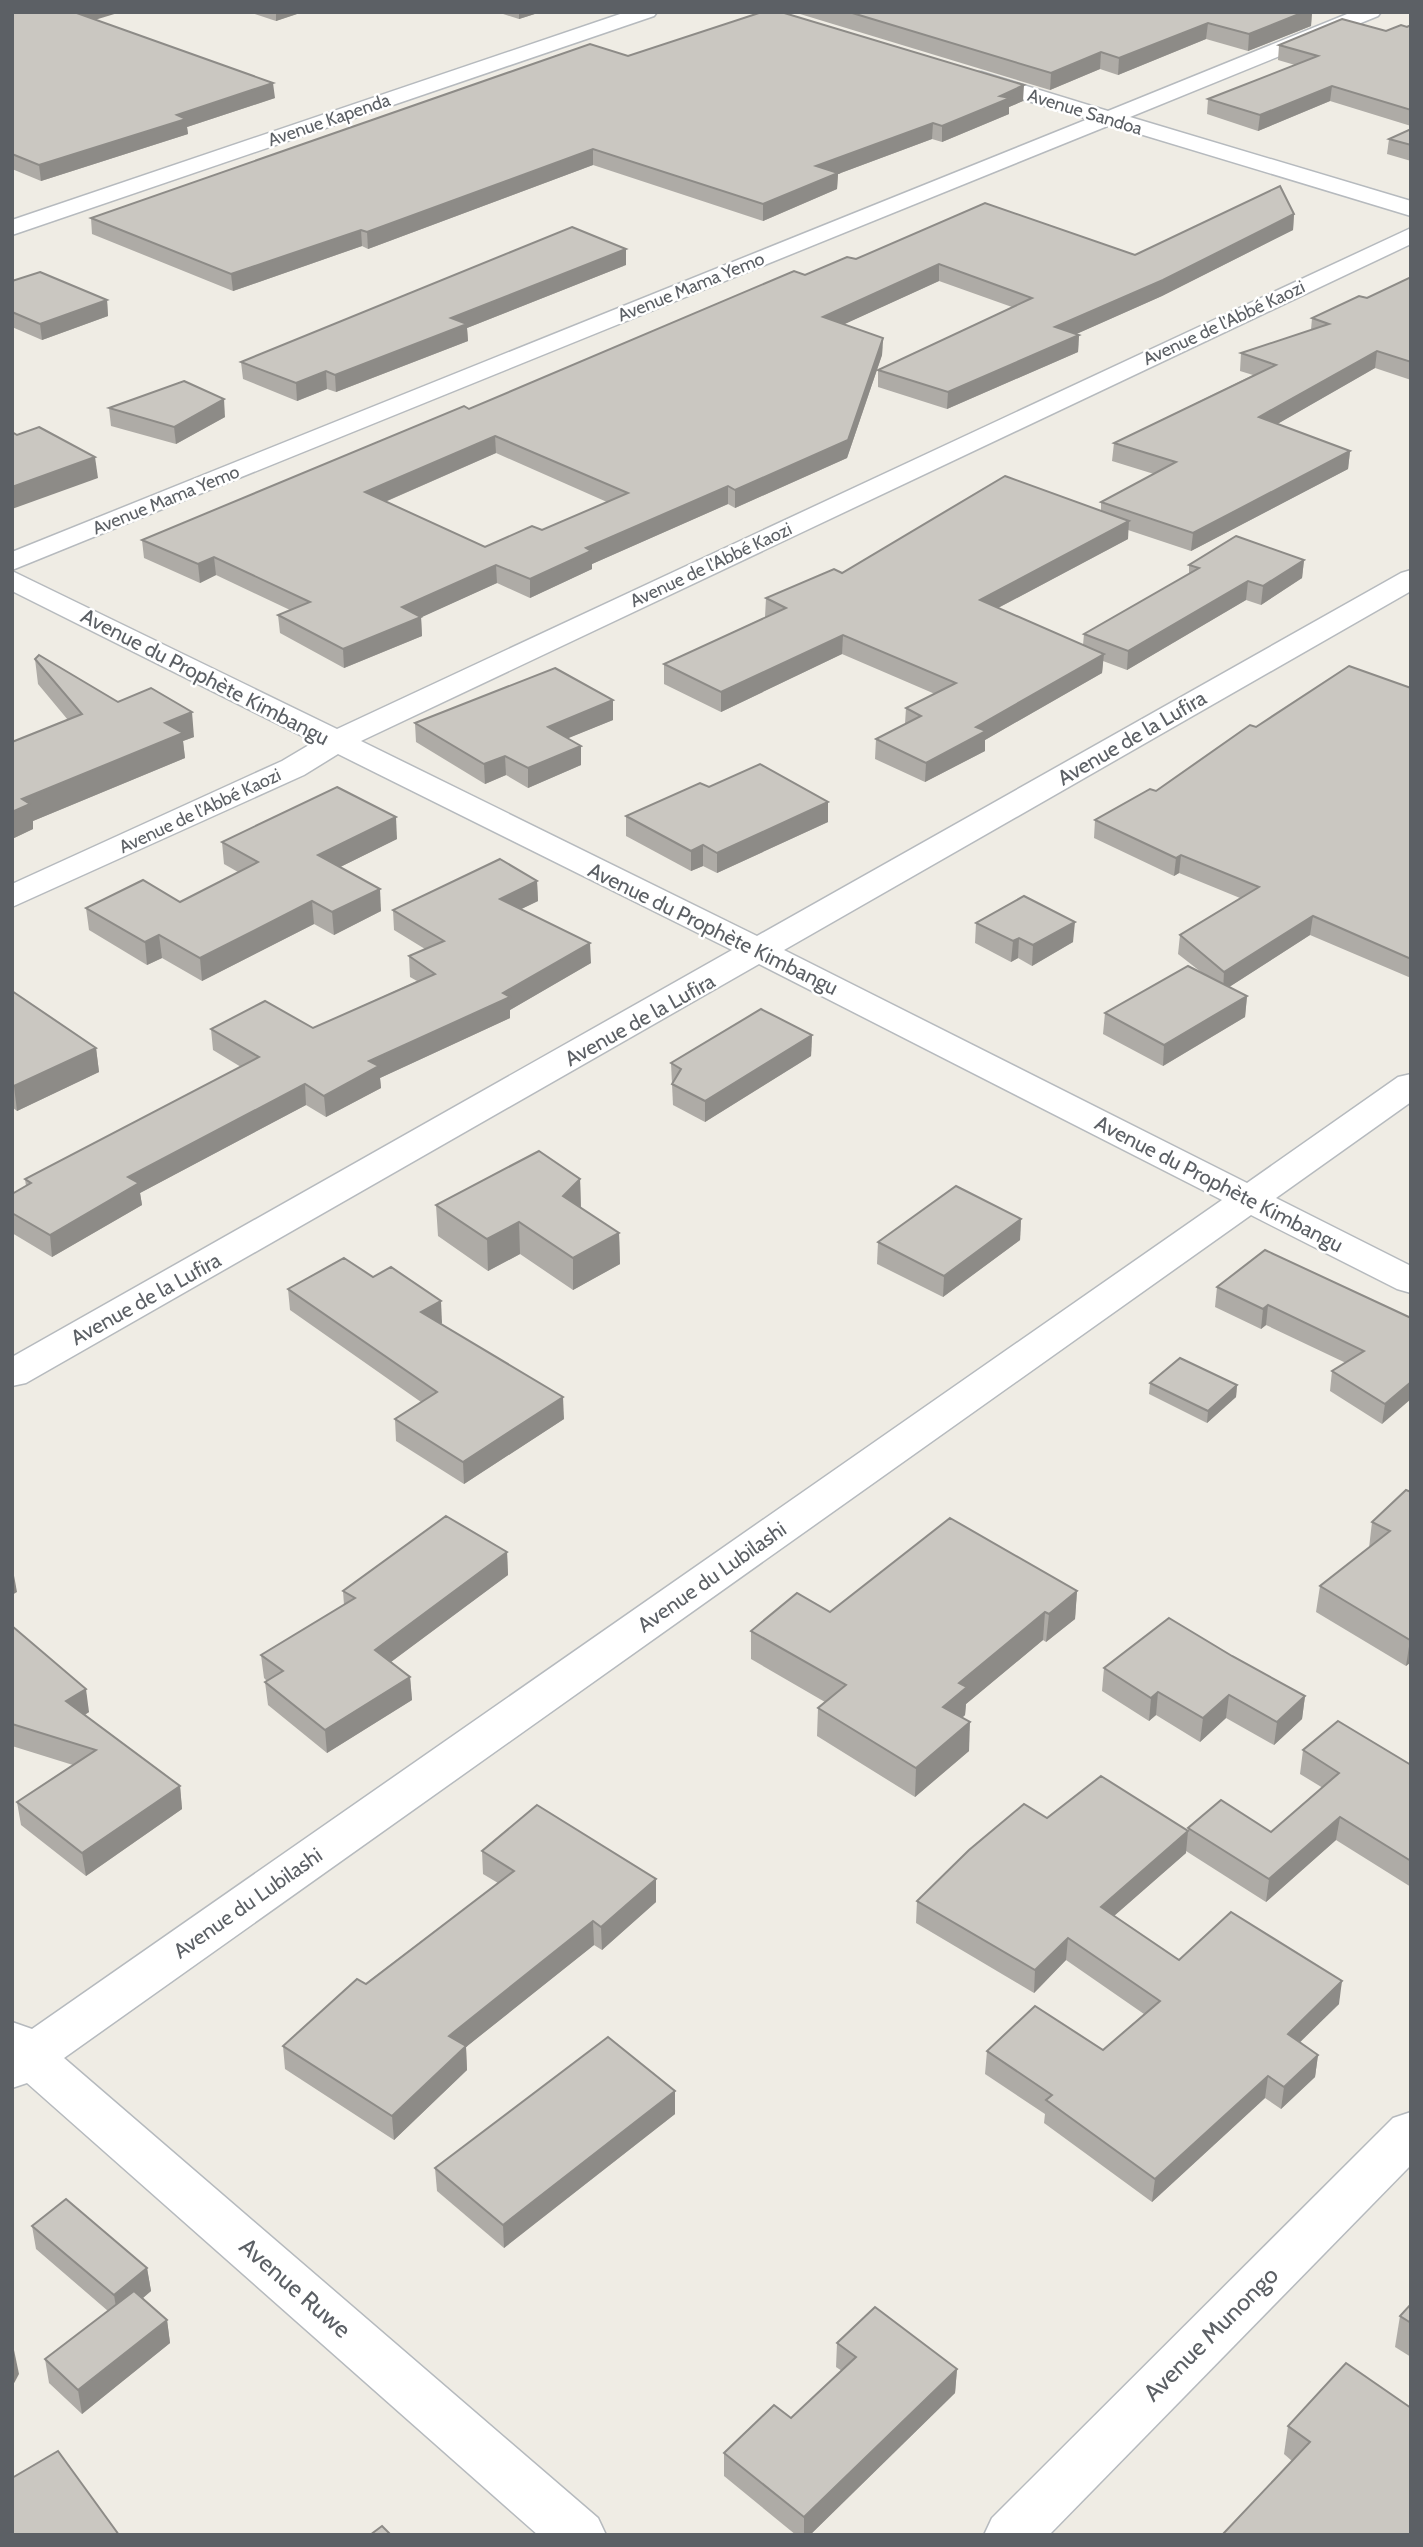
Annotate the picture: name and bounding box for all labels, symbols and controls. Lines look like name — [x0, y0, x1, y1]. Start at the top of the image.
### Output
street label: Avenue Sandoa — [1025, 84, 1145, 140]
street label: Avenue Kapenda — [265, 89, 393, 151]
street label: Avenue Mama Yemo — [614, 247, 768, 326]
street label: Avenue de l'Abbé Kaozi — [1140, 276, 1308, 370]
street label: Avenue Mama Yemo — [89, 460, 243, 539]
street label: Avenue de l'Abbé Kaozi — [627, 518, 795, 612]
street label: Avenue du Prophète Kimbangu — [77, 603, 333, 750]
street label: Avenue de la Lufira — [1053, 685, 1211, 790]
street label: Avenue de l'Abbé Kaozi — [116, 764, 284, 858]
street label: Avenue du Prophète Kimbangu — [584, 857, 842, 1000]
street label: Avenue de la Lufira — [560, 968, 719, 1071]
street label: Avenue du Prophète Kimbangu — [1091, 1110, 1347, 1257]
street label: Avenue de la Lufira — [66, 1247, 225, 1350]
street label: Avenue du Lubilashi — [633, 1516, 791, 1637]
street label: Avenue du Lubilashi — [169, 1842, 327, 1963]
street label: Avenue Ruwe — [234, 2231, 357, 2344]
street label: Avenue Munongo — [1137, 2260, 1284, 2407]

